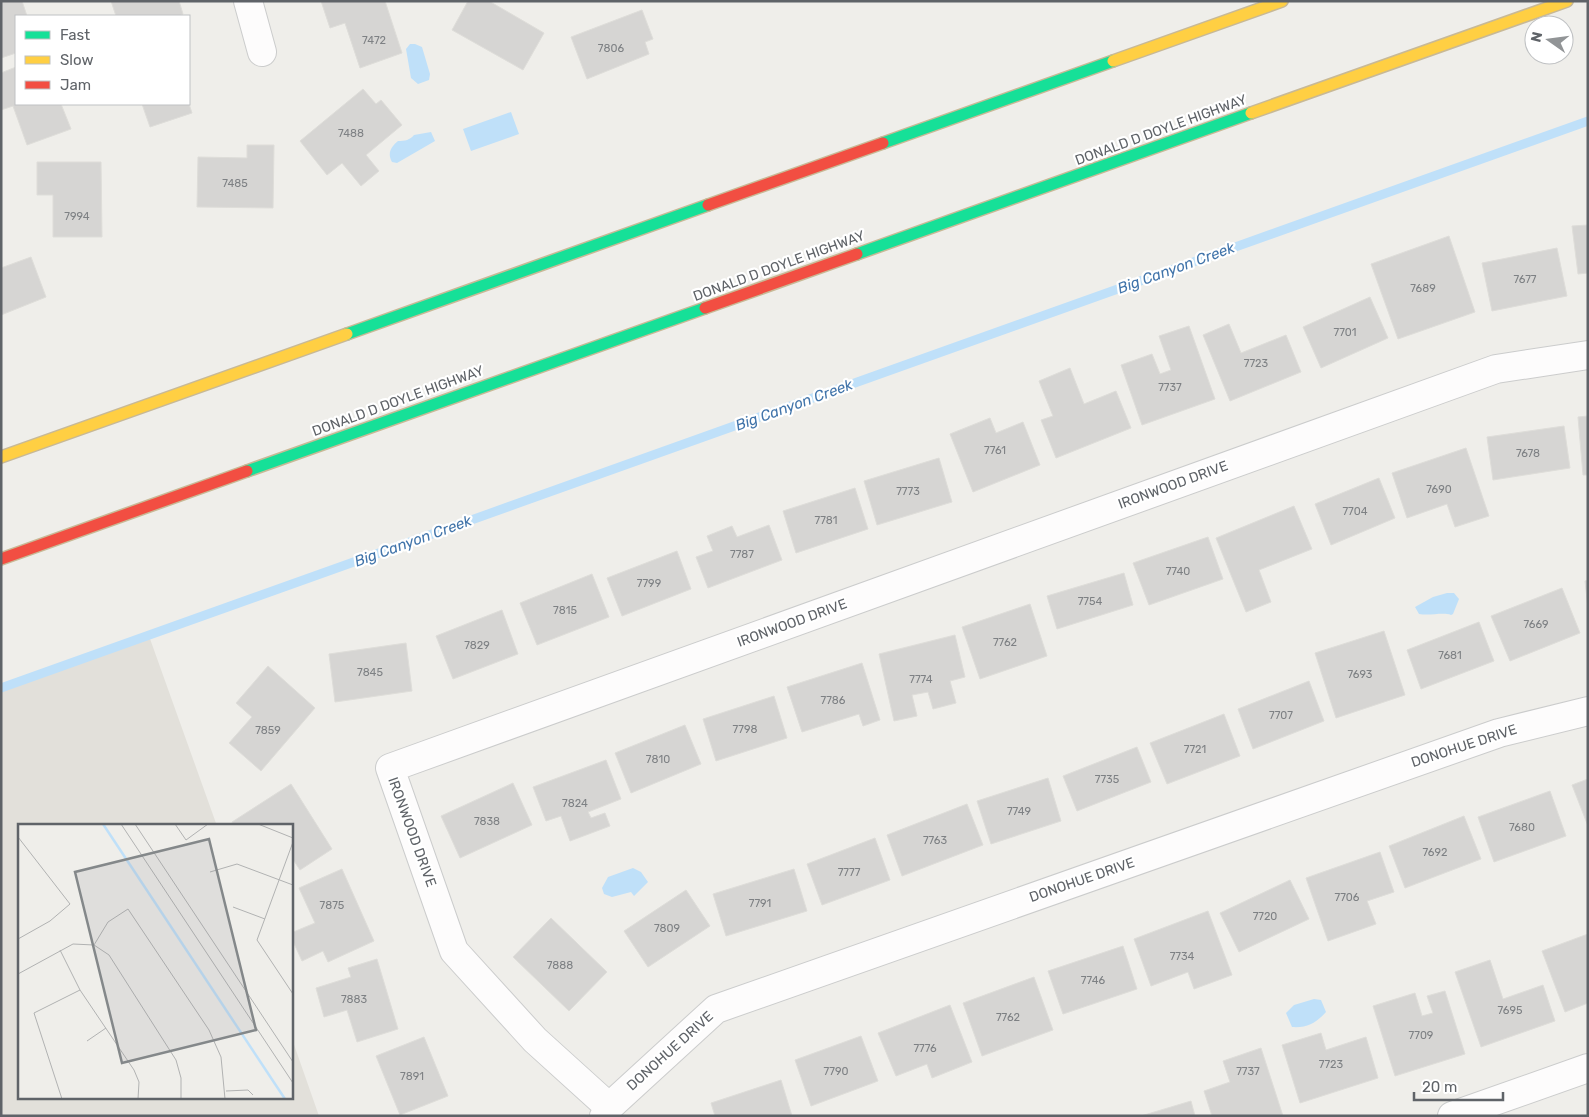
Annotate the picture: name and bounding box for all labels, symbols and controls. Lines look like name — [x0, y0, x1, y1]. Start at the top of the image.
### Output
legend — [15, 15, 190, 105]
north arrow — [1524, 15, 1574, 65]
text: Fast — [60, 26, 90, 44]
text: N — [1527, 30, 1546, 44]
house number: 7472 — [362, 34, 386, 47]
house number: 7806 — [598, 42, 624, 55]
text: Slow — [60, 51, 93, 69]
text: Jam — [60, 76, 91, 94]
street label: DONALD D DOYLE HIGHWAY — [1073, 91, 1249, 169]
house number: 7488 — [338, 127, 364, 140]
house number: 7485 — [222, 177, 248, 190]
house number: 7994 — [64, 210, 90, 223]
street label: DONALD D DOYLE HIGHWAY — [691, 227, 867, 305]
water label: Big Canyon Creek — [1115, 238, 1237, 298]
house number: 7677 — [1514, 273, 1537, 286]
house number: 7689 — [1410, 282, 1436, 295]
house number: 7701 — [1334, 326, 1356, 339]
house number: 7723 — [1244, 357, 1269, 370]
street label: DONALD D DOYLE HIGHWAY — [310, 362, 486, 440]
water label: Big Canyon Creek — [733, 375, 855, 435]
house number: 7737 — [1158, 381, 1182, 394]
house number: 7761 — [984, 444, 1006, 457]
house number: 7678 — [1516, 447, 1540, 460]
street label: IRONWOOD DRIVE — [1116, 457, 1230, 513]
house number: 7690 — [1426, 483, 1452, 496]
house number: 7773 — [896, 485, 920, 498]
house number: 7704 — [1342, 505, 1368, 518]
water label: Big Canyon Creek — [352, 511, 474, 571]
house number: 7781 — [815, 514, 838, 527]
house number: 7787 — [730, 548, 754, 561]
house number: 7740 — [1166, 565, 1190, 578]
house number: 7799 — [637, 577, 661, 590]
street label: IRONWOOD DRIVE — [735, 595, 849, 651]
house number: 7754 — [1078, 595, 1102, 608]
house number: 7815 — [553, 604, 577, 617]
house number: 7669 — [1523, 618, 1549, 631]
house number: 7762 — [993, 636, 1017, 649]
house number: 7829 — [464, 639, 490, 652]
house number: 7681 — [1438, 649, 1462, 662]
house number: 7845 — [357, 666, 383, 679]
house number: 7693 — [1348, 668, 1373, 681]
house number: 7774 — [909, 673, 933, 686]
house number: 7786 — [821, 694, 846, 707]
house number: 7707 — [1269, 709, 1293, 722]
street label: DONOHUE DRIVE — [1409, 721, 1519, 771]
house number: 7798 — [733, 723, 757, 736]
house number: 7859 — [255, 724, 281, 737]
house number: 7721 — [1184, 743, 1206, 756]
house number: 7810 — [646, 753, 670, 766]
house number: 7735 — [1095, 773, 1120, 786]
street label: IRONWOOD DRIVE — [384, 775, 440, 889]
house number: 7824 — [562, 797, 588, 810]
house number: 7749 — [1007, 805, 1031, 818]
house number: 7838 — [474, 815, 500, 828]
house number: 7680 — [1509, 821, 1535, 834]
inset map — [18, 824, 292, 1100]
house number: 7763 — [923, 834, 947, 847]
house number: 7692 — [1423, 846, 1447, 859]
street label: DONOHUE DRIVE — [1027, 854, 1137, 906]
house number: 7777 — [838, 866, 861, 879]
house number: 7706 — [1335, 891, 1360, 904]
house number: 7791 — [749, 897, 771, 910]
house number: 7875 — [320, 899, 345, 912]
house number: 7720 — [1253, 910, 1277, 923]
house number: 7809 — [654, 922, 680, 935]
house number: 7734 — [1170, 950, 1195, 963]
house number: 7888 — [547, 959, 573, 972]
house number: 7746 — [1081, 974, 1106, 987]
house number: 7883 — [341, 993, 368, 1006]
house number: 7695 — [1498, 1004, 1523, 1017]
street label: DONOHUE DRIVE — [623, 1008, 717, 1094]
house number: 7762 — [996, 1011, 1020, 1024]
house number: 7709 — [1409, 1029, 1433, 1042]
house number: 7776 — [913, 1042, 937, 1055]
house number: 7723 — [1319, 1058, 1344, 1071]
house number: 7790 — [824, 1065, 848, 1078]
house number: 7737 — [1236, 1065, 1260, 1078]
house number: 7891 — [400, 1070, 424, 1083]
scale bar — [1414, 1070, 1503, 1102]
text: 20 m — [1422, 1078, 1457, 1096]

